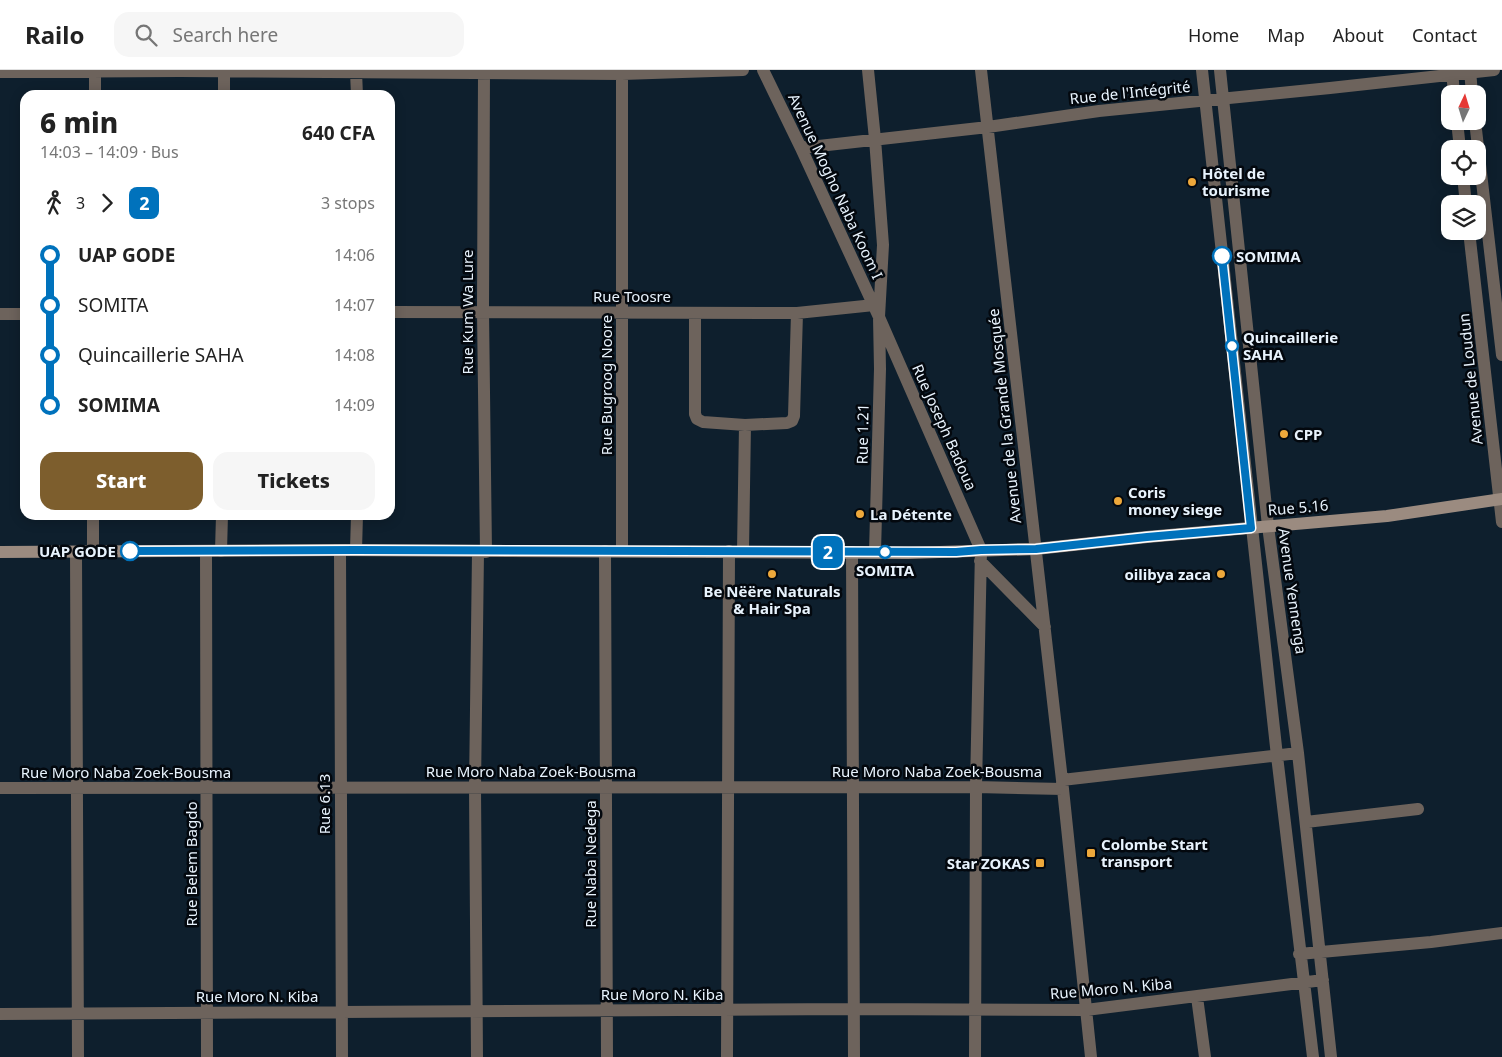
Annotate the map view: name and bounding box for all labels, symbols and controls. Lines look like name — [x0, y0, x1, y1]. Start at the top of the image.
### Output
search box — [114, 12, 464, 57]
text: Railo — [25, 18, 84, 51]
icon: search — [132, 21, 160, 49]
text: Search here — [172, 22, 278, 48]
text: Home — [1188, 23, 1239, 47]
text: Map — [1267, 23, 1305, 47]
text: About — [1333, 23, 1384, 47]
text: Contact — [1412, 23, 1477, 47]
street label: Rue de l'Intégrité — [1069, 76, 1191, 108]
north arrow — [1441, 85, 1486, 130]
map controls — [1441, 85, 1486, 240]
street label: Avenue Mogho Naba Koom I — [784, 90, 888, 282]
text: 6 min — [40, 103, 118, 141]
text: 640 CFA — [302, 120, 375, 146]
button: locate — [1441, 140, 1486, 185]
text: 14:03 – 14:09 · Bus — [40, 141, 179, 163]
place label: Hôtel de tourisme — [1202, 163, 1270, 200]
marker: Hôtel de tourisme — [1186, 176, 1198, 188]
icon: walk — [40, 189, 68, 217]
icon: forward — [93, 189, 121, 217]
text: 2 — [139, 191, 149, 215]
text: 3 — [76, 192, 85, 214]
text: 3 stops — [321, 192, 375, 214]
button: layers — [1441, 195, 1486, 240]
text: UAP GODE — [78, 242, 175, 268]
text: 14:06 — [334, 244, 375, 266]
marker: SOMIMA — [1212, 246, 1232, 266]
place label: SOMIMA — [1236, 246, 1301, 266]
street label: Rue Kum Wa Lure — [457, 250, 477, 374]
street label: Rue Toosre — [593, 286, 671, 306]
text: SOMITA — [78, 292, 148, 318]
text: 14:07 — [334, 294, 375, 316]
street label: Avenue de la Grande Mosquée — [983, 308, 1025, 524]
street label: Avenue de Loudun — [1453, 312, 1487, 446]
street label: Rue Bugroog Noore — [596, 315, 616, 455]
place label: Quincaillerie SAHA — [1243, 327, 1338, 364]
marker: Quincaillerie SAHA — [1225, 339, 1239, 353]
text: Quincaillerie SAHA — [78, 342, 244, 368]
text: 14:08 — [334, 344, 375, 366]
street label: Rue Joseph Badoua — [908, 361, 982, 493]
text: SOMIMA — [78, 392, 160, 418]
text: 14:09 — [334, 394, 375, 416]
street label: Rue 1.21 — [851, 403, 873, 465]
place label: CPP — [1294, 424, 1322, 444]
marker: CPP — [1278, 428, 1290, 440]
button: Start — [40, 452, 203, 510]
button: Tickets — [213, 452, 375, 510]
place label: Coris money siege — [1128, 482, 1222, 519]
street label: Rue 5.16 — [1267, 494, 1329, 520]
marker: Coris money siege — [1112, 495, 1124, 507]
place label: La Détente — [870, 504, 952, 524]
marker: La Détente — [854, 508, 866, 520]
street label: Avenue Yennenga — [1274, 527, 1312, 655]
line badge: 2 — [812, 536, 844, 568]
text: 2 — [823, 540, 833, 564]
place label: UAP GODE — [39, 541, 116, 561]
marker: UAP GODE — [120, 541, 140, 561]
marker: SOMITA — [878, 545, 892, 559]
place label: SOMITA — [856, 560, 915, 580]
place label: oilibya zaca — [1124, 564, 1211, 584]
marker: Be Nëëre Naturals & Hair Spa — [766, 568, 778, 580]
marker: oilibya zaca — [1215, 568, 1227, 580]
place label: Be Nëëre Naturals & Hair Spa — [703, 581, 841, 618]
street label: Rue Moro Naba Zoek-Bousma — [426, 761, 636, 781]
street label: Rue Moro Naba Zoek-Bousma — [832, 761, 1042, 781]
street label: Rue Moro Naba Zoek-Bousma — [21, 762, 231, 782]
street label: Rue 6.13 — [314, 774, 334, 834]
street label: Rue Naba Nedega — [580, 800, 600, 928]
street label: Rue Belem Bagdo — [181, 801, 201, 927]
place label: Colombe Start transport — [1101, 834, 1208, 871]
marker: Colombe Start transport — [1085, 847, 1097, 859]
place label: Star ZOKAS — [947, 853, 1030, 873]
marker: Star ZOKAS — [1034, 857, 1046, 869]
street label: Rue Moro N. Kiba — [1049, 973, 1173, 1003]
street label: Rue Moro N. Kiba — [601, 984, 723, 1004]
street label: Rue Moro N. Kiba — [196, 986, 318, 1006]

